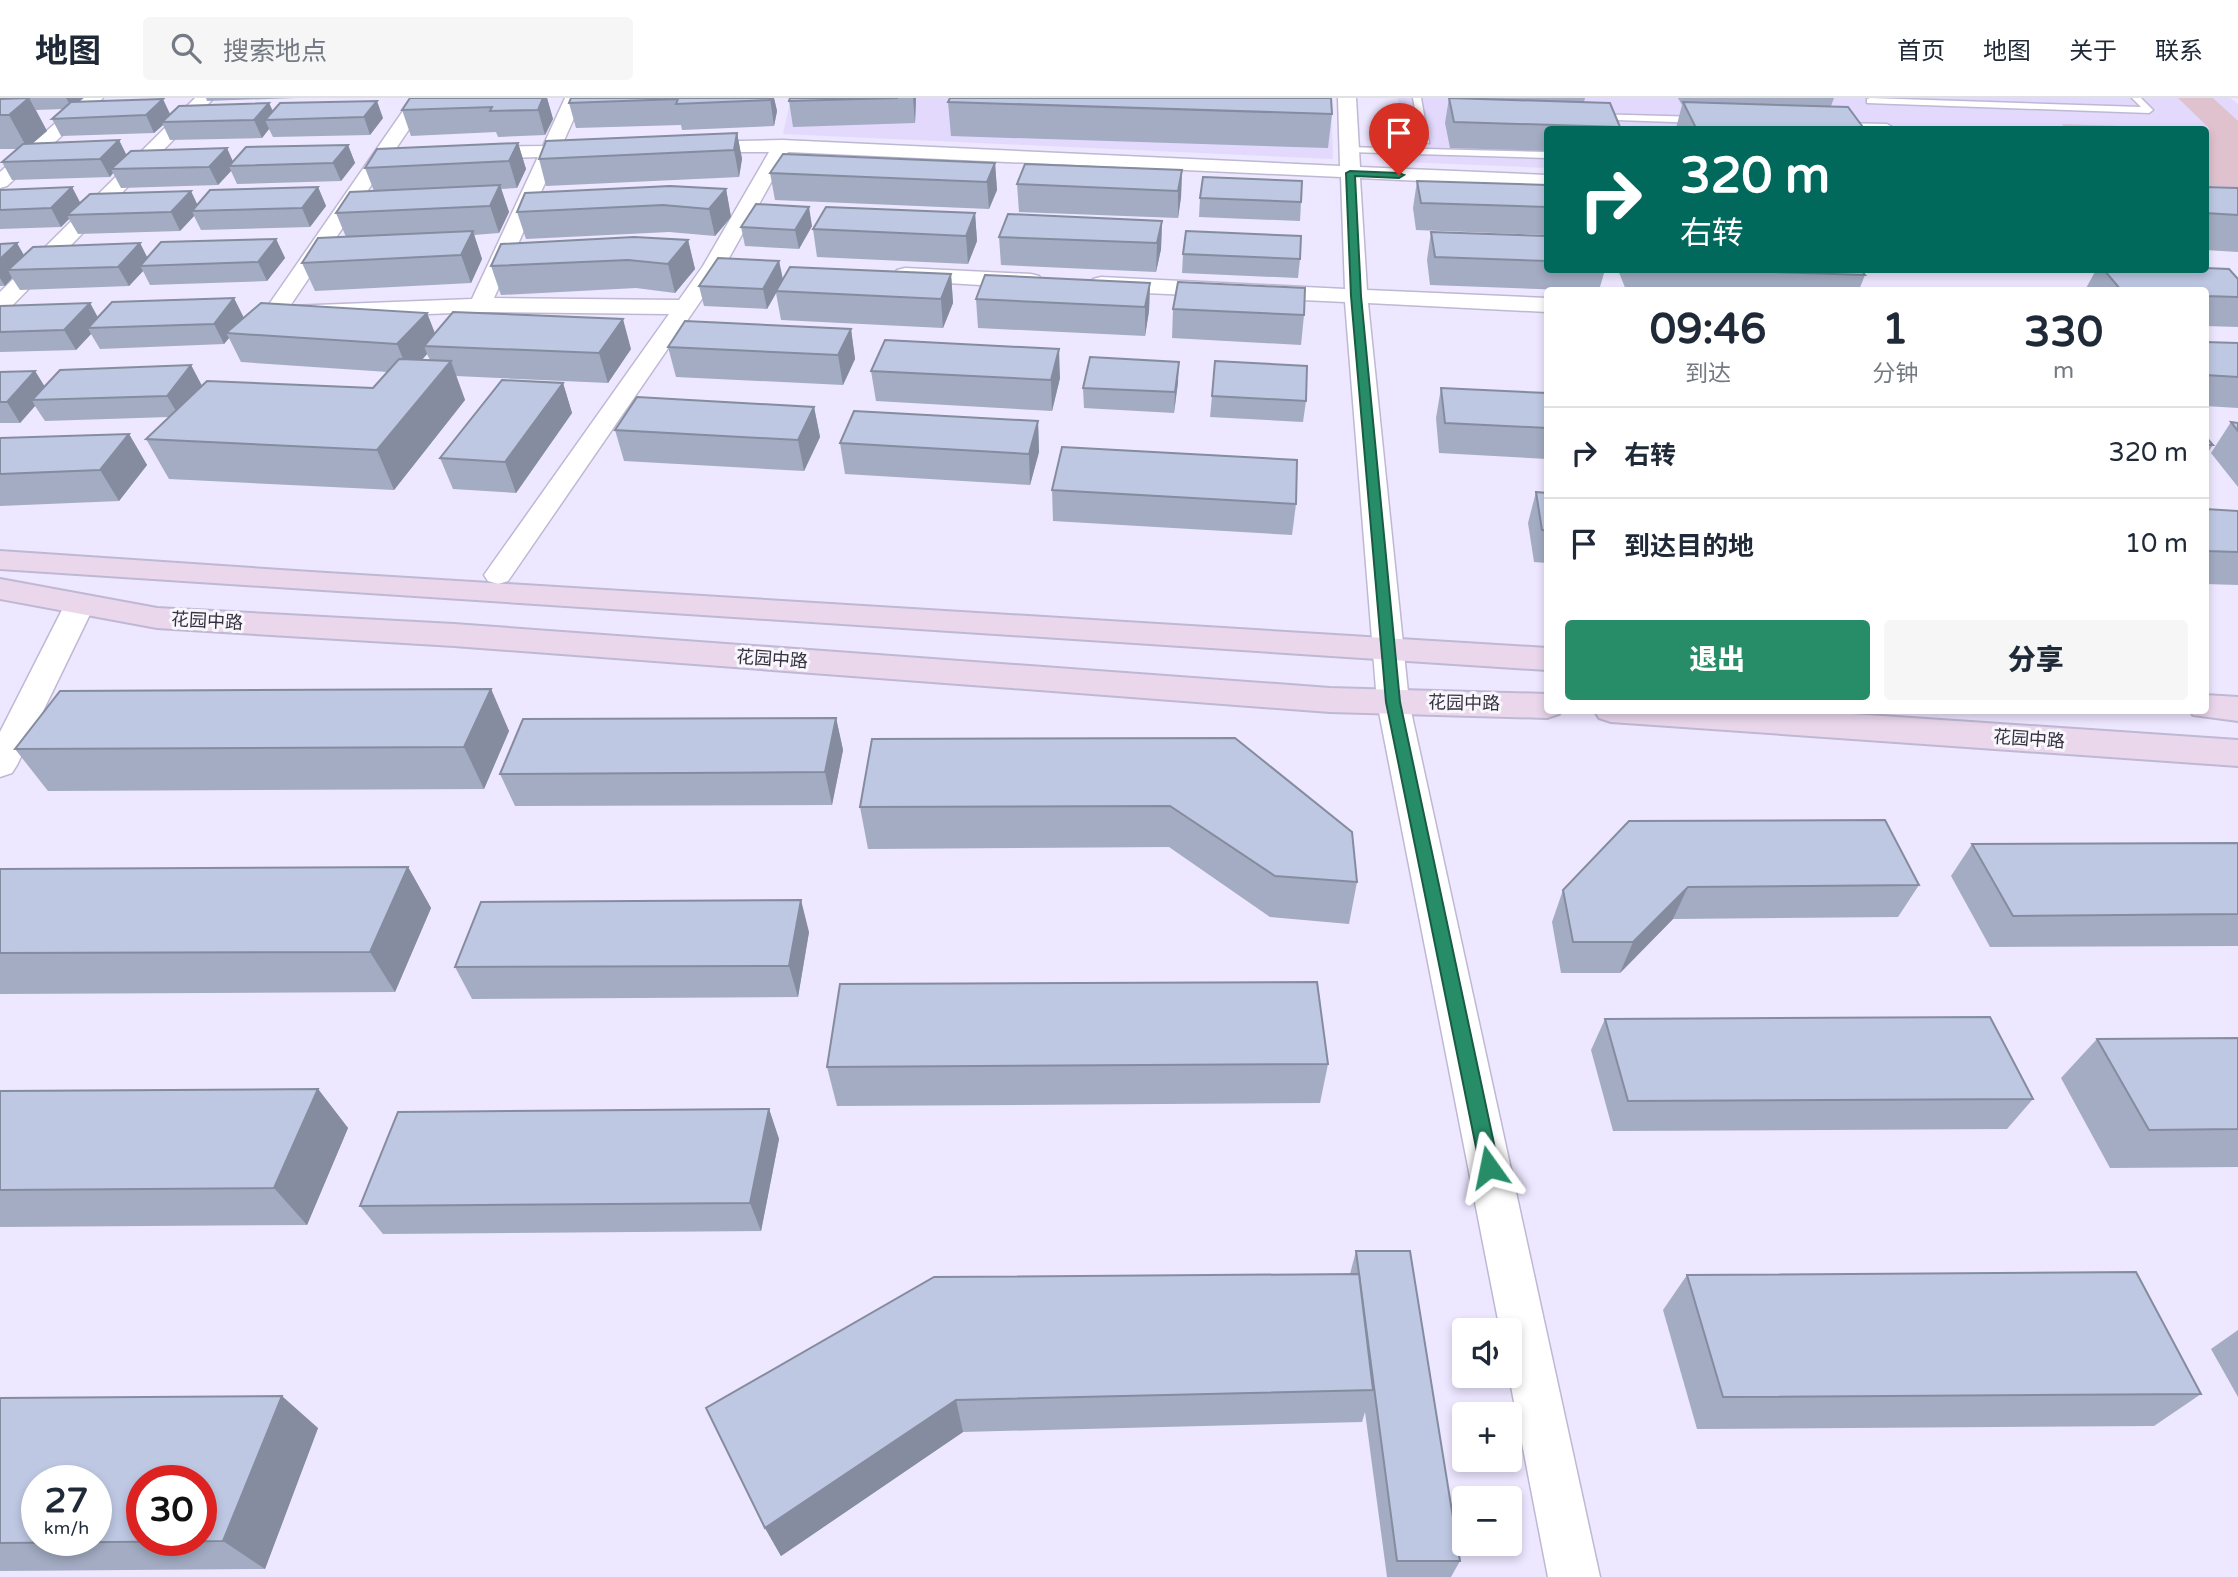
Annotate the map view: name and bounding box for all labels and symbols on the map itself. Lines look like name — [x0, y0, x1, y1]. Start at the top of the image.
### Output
pin — [1369, 103, 1429, 175]
street label: 花园中路 — [170, 608, 244, 634]
street label: 花园中路 — [735, 646, 809, 672]
street label: 花园中路 — [1428, 691, 1500, 715]
street label: 花园中路 — [1992, 726, 2066, 752]
position arrow — [1452, 1130, 1526, 1204]
speed limit sign: 30 — [126, 1465, 217, 1556]

